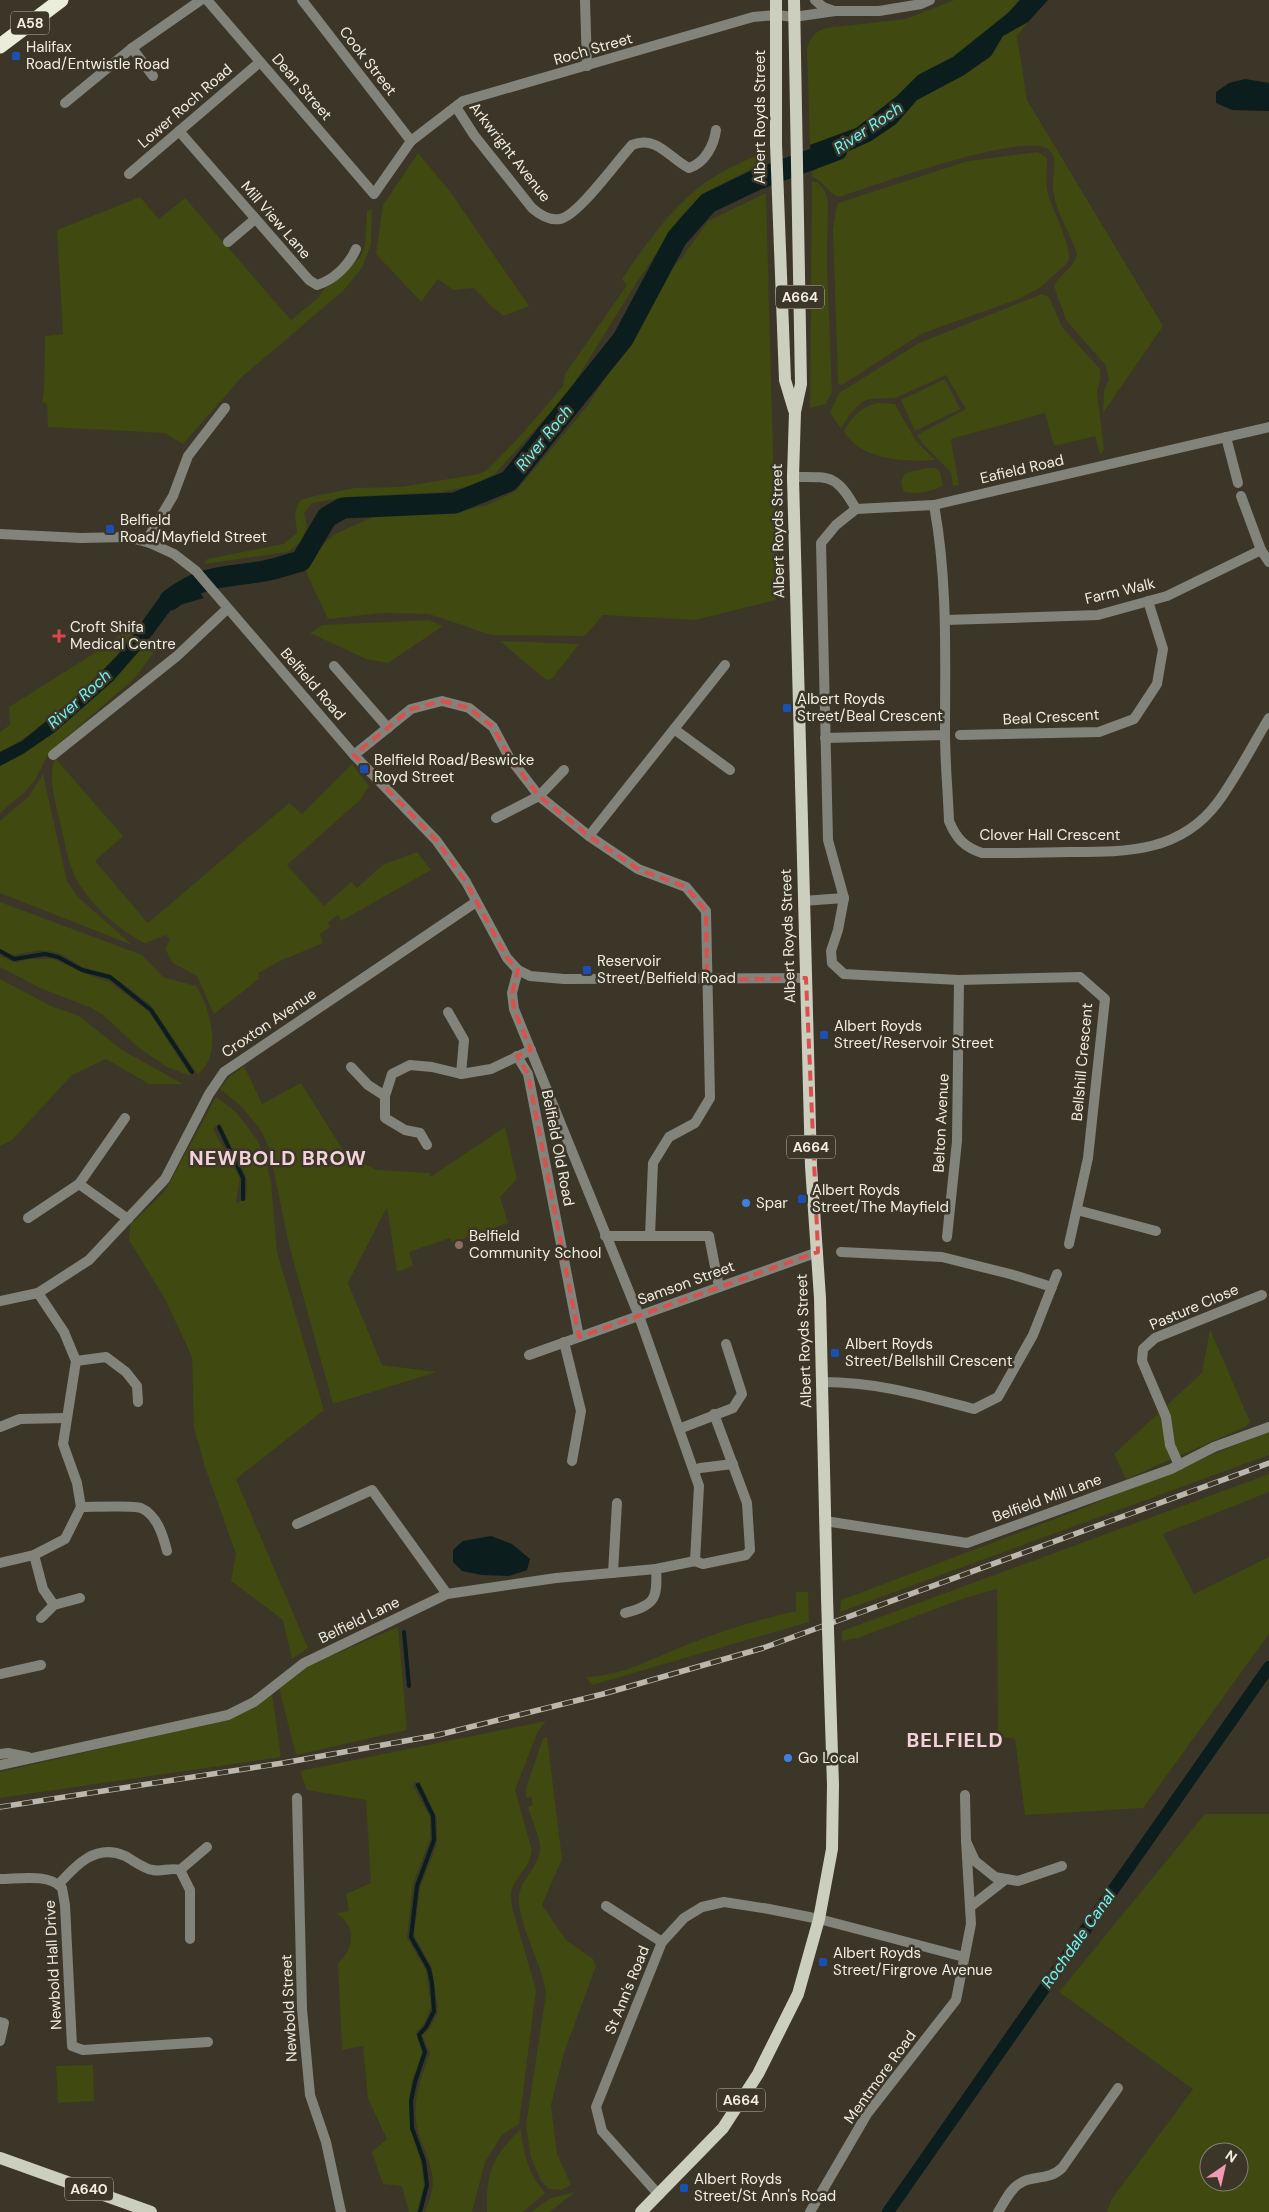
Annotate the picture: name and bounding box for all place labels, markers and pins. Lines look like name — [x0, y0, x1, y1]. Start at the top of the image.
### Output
place label: Halifax Road/Entwistle Road — [26, 37, 170, 74]
marker: Halifax Road/Entwistle Road — [10, 50, 22, 62]
place label: Belfield Road/Mayfield Street — [120, 510, 267, 547]
marker: Belfield Road/Mayfield Street — [104, 523, 116, 535]
place label: Croft Shifa Medical Centre — [70, 617, 176, 654]
marker: Croft Shifa Medical Centre — [52, 629, 66, 643]
place label: Albert Royds Street/Beal Crescent — [797, 689, 943, 726]
marker: Albert Royds Street/Beal Crescent — [781, 702, 793, 714]
place label: Belfield Road/Beswicke Royd Street — [374, 750, 534, 787]
marker: Belfield Road/Beswicke Royd Street — [358, 763, 370, 775]
place label: Reservoir Street/Belfield Road — [597, 951, 736, 988]
marker: Reservoir Street/Belfield Road — [581, 964, 593, 976]
place label: Albert Royds Street/Reservoir Street — [834, 1016, 994, 1053]
marker: Albert Royds Street/Reservoir Street — [818, 1029, 830, 1041]
place label: Albert Royds Street/The Mayfield — [812, 1180, 949, 1217]
place label: Spar — [756, 1193, 788, 1213]
marker: Albert Royds Street/The Mayfield — [796, 1193, 808, 1205]
marker: Spar — [740, 1197, 752, 1209]
place label: Belfield Community School — [469, 1226, 601, 1263]
marker: Belfield Community School — [453, 1239, 465, 1251]
place label: Albert Royds Street/Bellshill Crescent — [845, 1334, 1013, 1371]
marker: Albert Royds Street/Bellshill Crescent — [829, 1347, 841, 1359]
place label: Go Local — [798, 1748, 859, 1768]
marker: Go Local — [782, 1752, 794, 1764]
place label: Albert Royds Street/Firgrove Avenue — [833, 1943, 992, 1980]
marker: Albert Royds Street/Firgrove Avenue — [817, 1956, 829, 1968]
place label: Albert Royds Street/St Ann's Road — [694, 2169, 836, 2206]
marker: Albert Royds Street/St Ann's Road — [678, 2182, 690, 2194]

